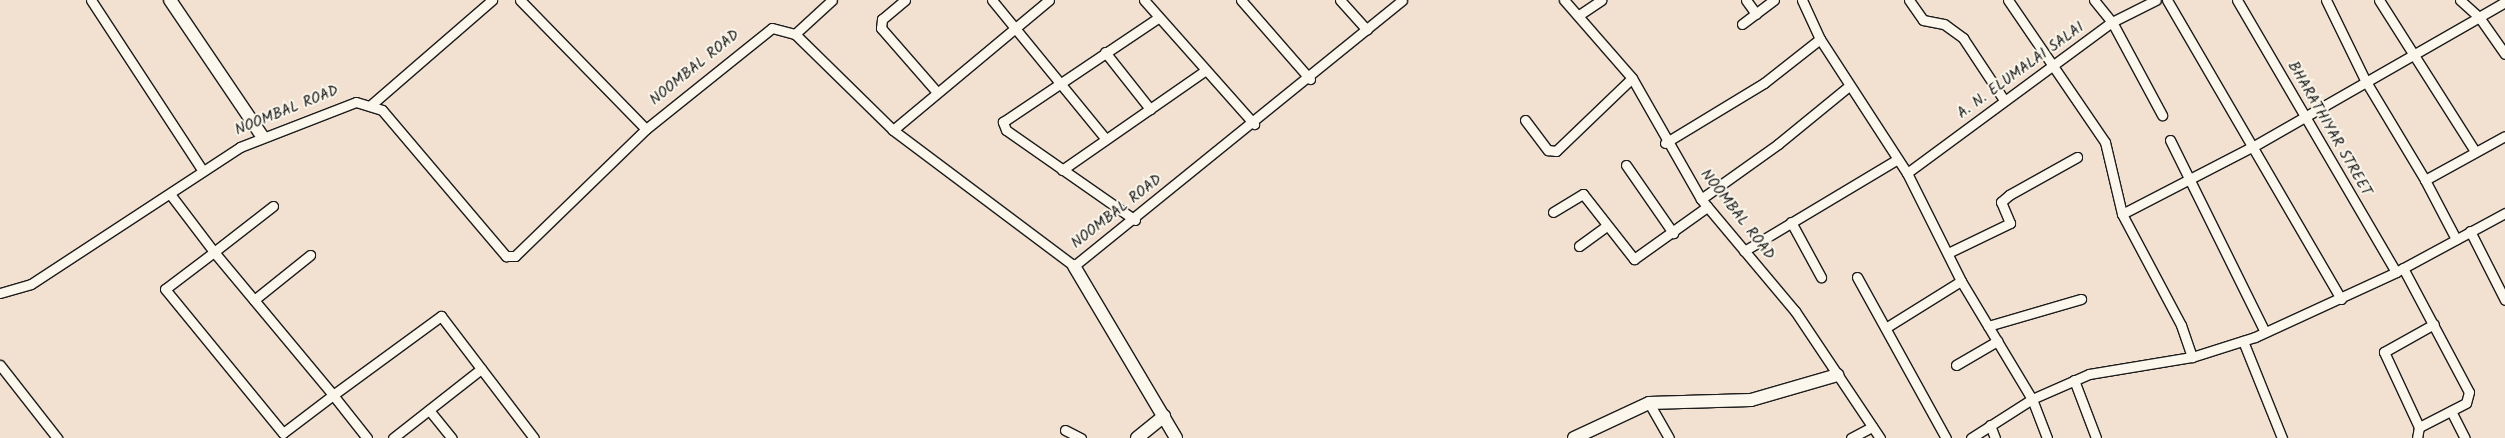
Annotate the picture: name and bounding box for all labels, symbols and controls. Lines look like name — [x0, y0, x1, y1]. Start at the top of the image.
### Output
street label: A. N. ELUMALAI SALAI — [1954, 19, 2088, 123]
street label: NOOMBAL ROAD — [647, 26, 743, 110]
street label: BHARATHIYAR STREET — [2283, 59, 2375, 199]
street label: NOOMBAL ROAD — [233, 82, 341, 140]
street label: NOOMBAL ROAD — [1696, 166, 1778, 264]
street label: NOOMBAL ROAD — [1068, 171, 1166, 253]

